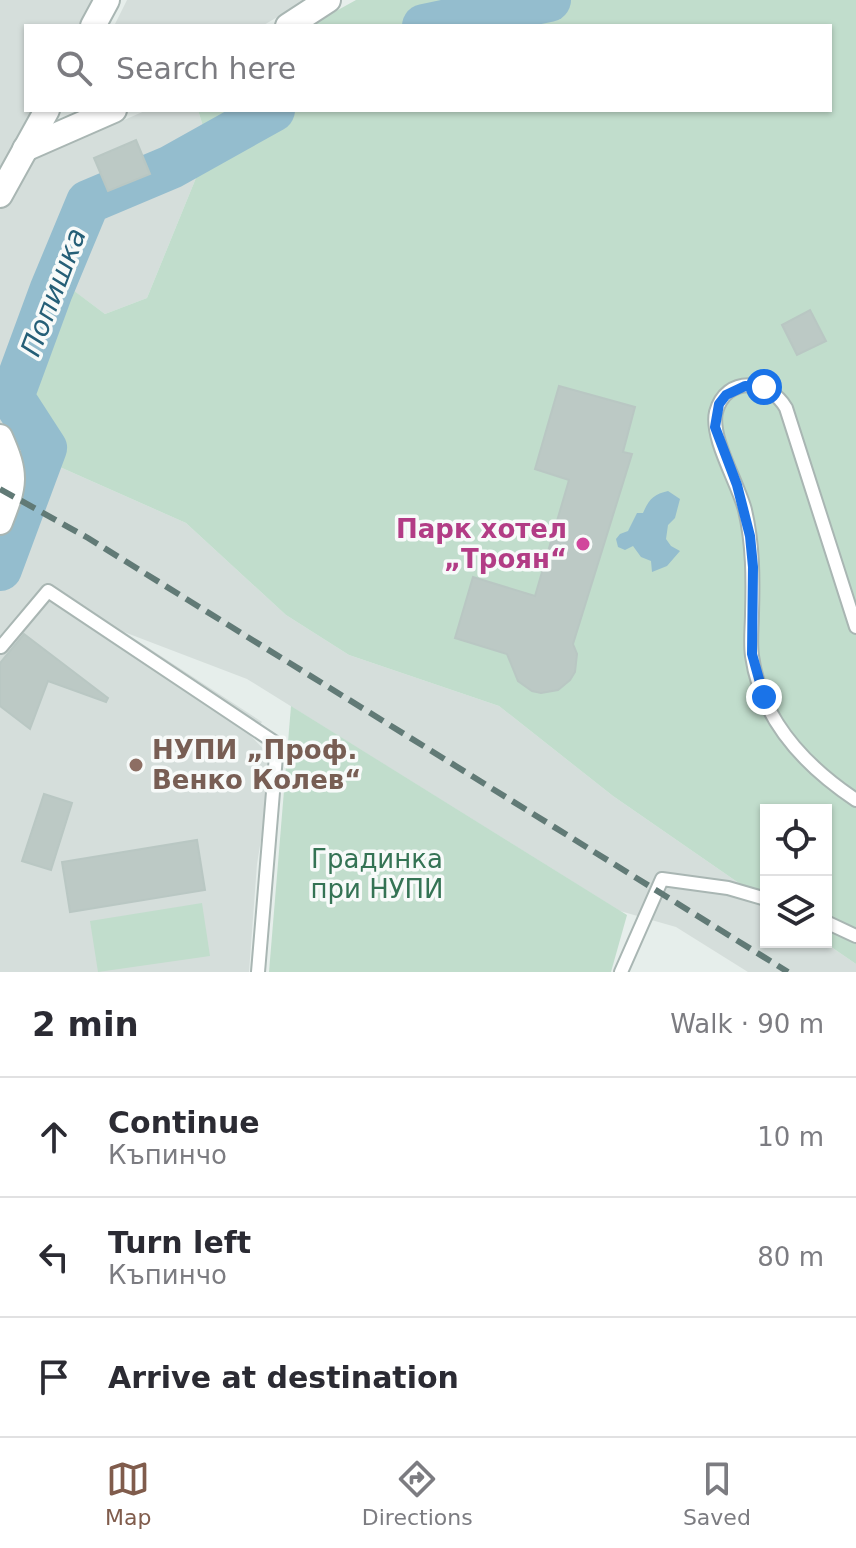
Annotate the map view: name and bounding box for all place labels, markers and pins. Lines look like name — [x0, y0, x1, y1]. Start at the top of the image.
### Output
place label: Парк хотел „Троян“ — [396, 514, 567, 574]
marker: Парк хотел „Троян“ — [574, 535, 592, 553]
place label: НУПИ „Проф. Венко Колев“ — [152, 735, 361, 795]
marker: НУПИ „Проф. Венко Колев“ — [127, 756, 145, 774]

